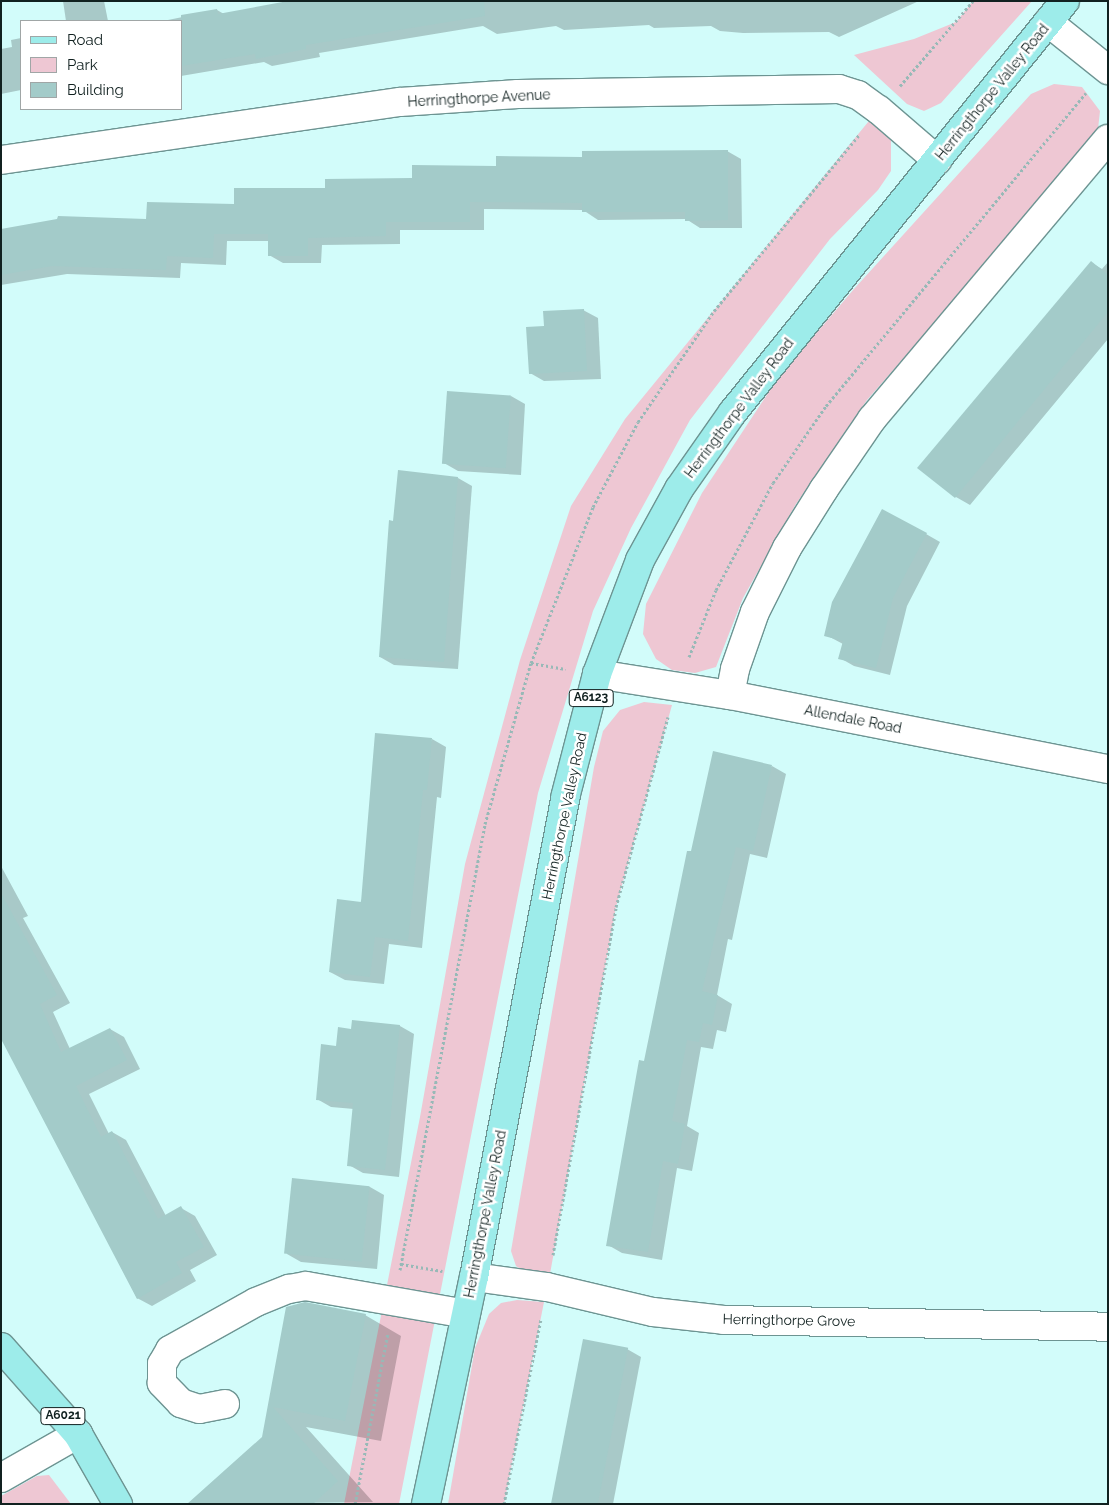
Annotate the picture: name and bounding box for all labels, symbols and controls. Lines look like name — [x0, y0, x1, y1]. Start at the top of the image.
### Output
legend — [20, 20, 182, 110]
street label: Herringthorpe Valley Road — [932, 20, 1052, 164]
text: Road — [67, 31, 103, 49]
text: Park — [67, 56, 98, 74]
text: Building — [67, 81, 124, 99]
street label: Herringthorpe Avenue — [407, 86, 551, 110]
street label: Herringthorpe Valley Road — [681, 334, 797, 482]
road number: A6123 — [568, 688, 614, 708]
street label: Allendale Road — [803, 701, 903, 737]
street label: Herringthorpe Valley Road — [538, 730, 590, 902]
street label: Herringthorpe Valley Road — [460, 1128, 510, 1300]
street label: Herringthorpe Grove — [722, 1310, 856, 1330]
road number: A6021 — [39, 1406, 87, 1425]

